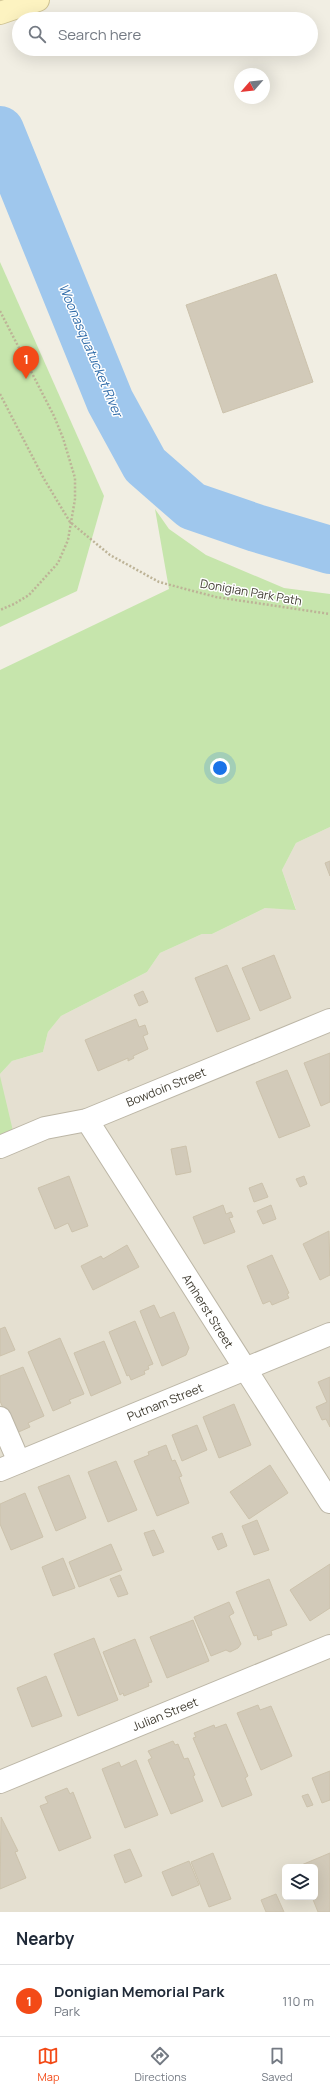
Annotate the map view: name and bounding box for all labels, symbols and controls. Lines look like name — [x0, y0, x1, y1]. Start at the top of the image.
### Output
search box — [12, 12, 318, 56]
icon: search — [26, 23, 48, 45]
text: Search here — [58, 24, 141, 45]
north arrow — [234, 68, 270, 104]
water label: Woonasquatucket River — [55, 281, 128, 421]
pin: 1 — [13, 346, 39, 379]
street label: Donigian Park Path — [199, 575, 303, 609]
your location — [210, 758, 230, 778]
street label: Bowdoin Street — [123, 1063, 209, 1111]
street label: Amherst Street — [178, 1271, 238, 1352]
street label: Putnam Street — [124, 1379, 206, 1425]
street label: Julian Street — [129, 1693, 201, 1735]
map controls — [282, 1864, 318, 1900]
button: layers — [282, 1864, 318, 1900]
text: Nearby — [16, 1927, 74, 1950]
text: Donigian Memorial Park — [54, 1981, 224, 2002]
text: 1 — [26, 1992, 32, 2010]
text: 110 m — [282, 1992, 314, 2010]
text: Park — [54, 2002, 80, 2020]
tab: Map — [37, 2045, 59, 2084]
tab: Directions — [134, 2045, 187, 2084]
tab: Saved — [262, 2045, 293, 2084]

